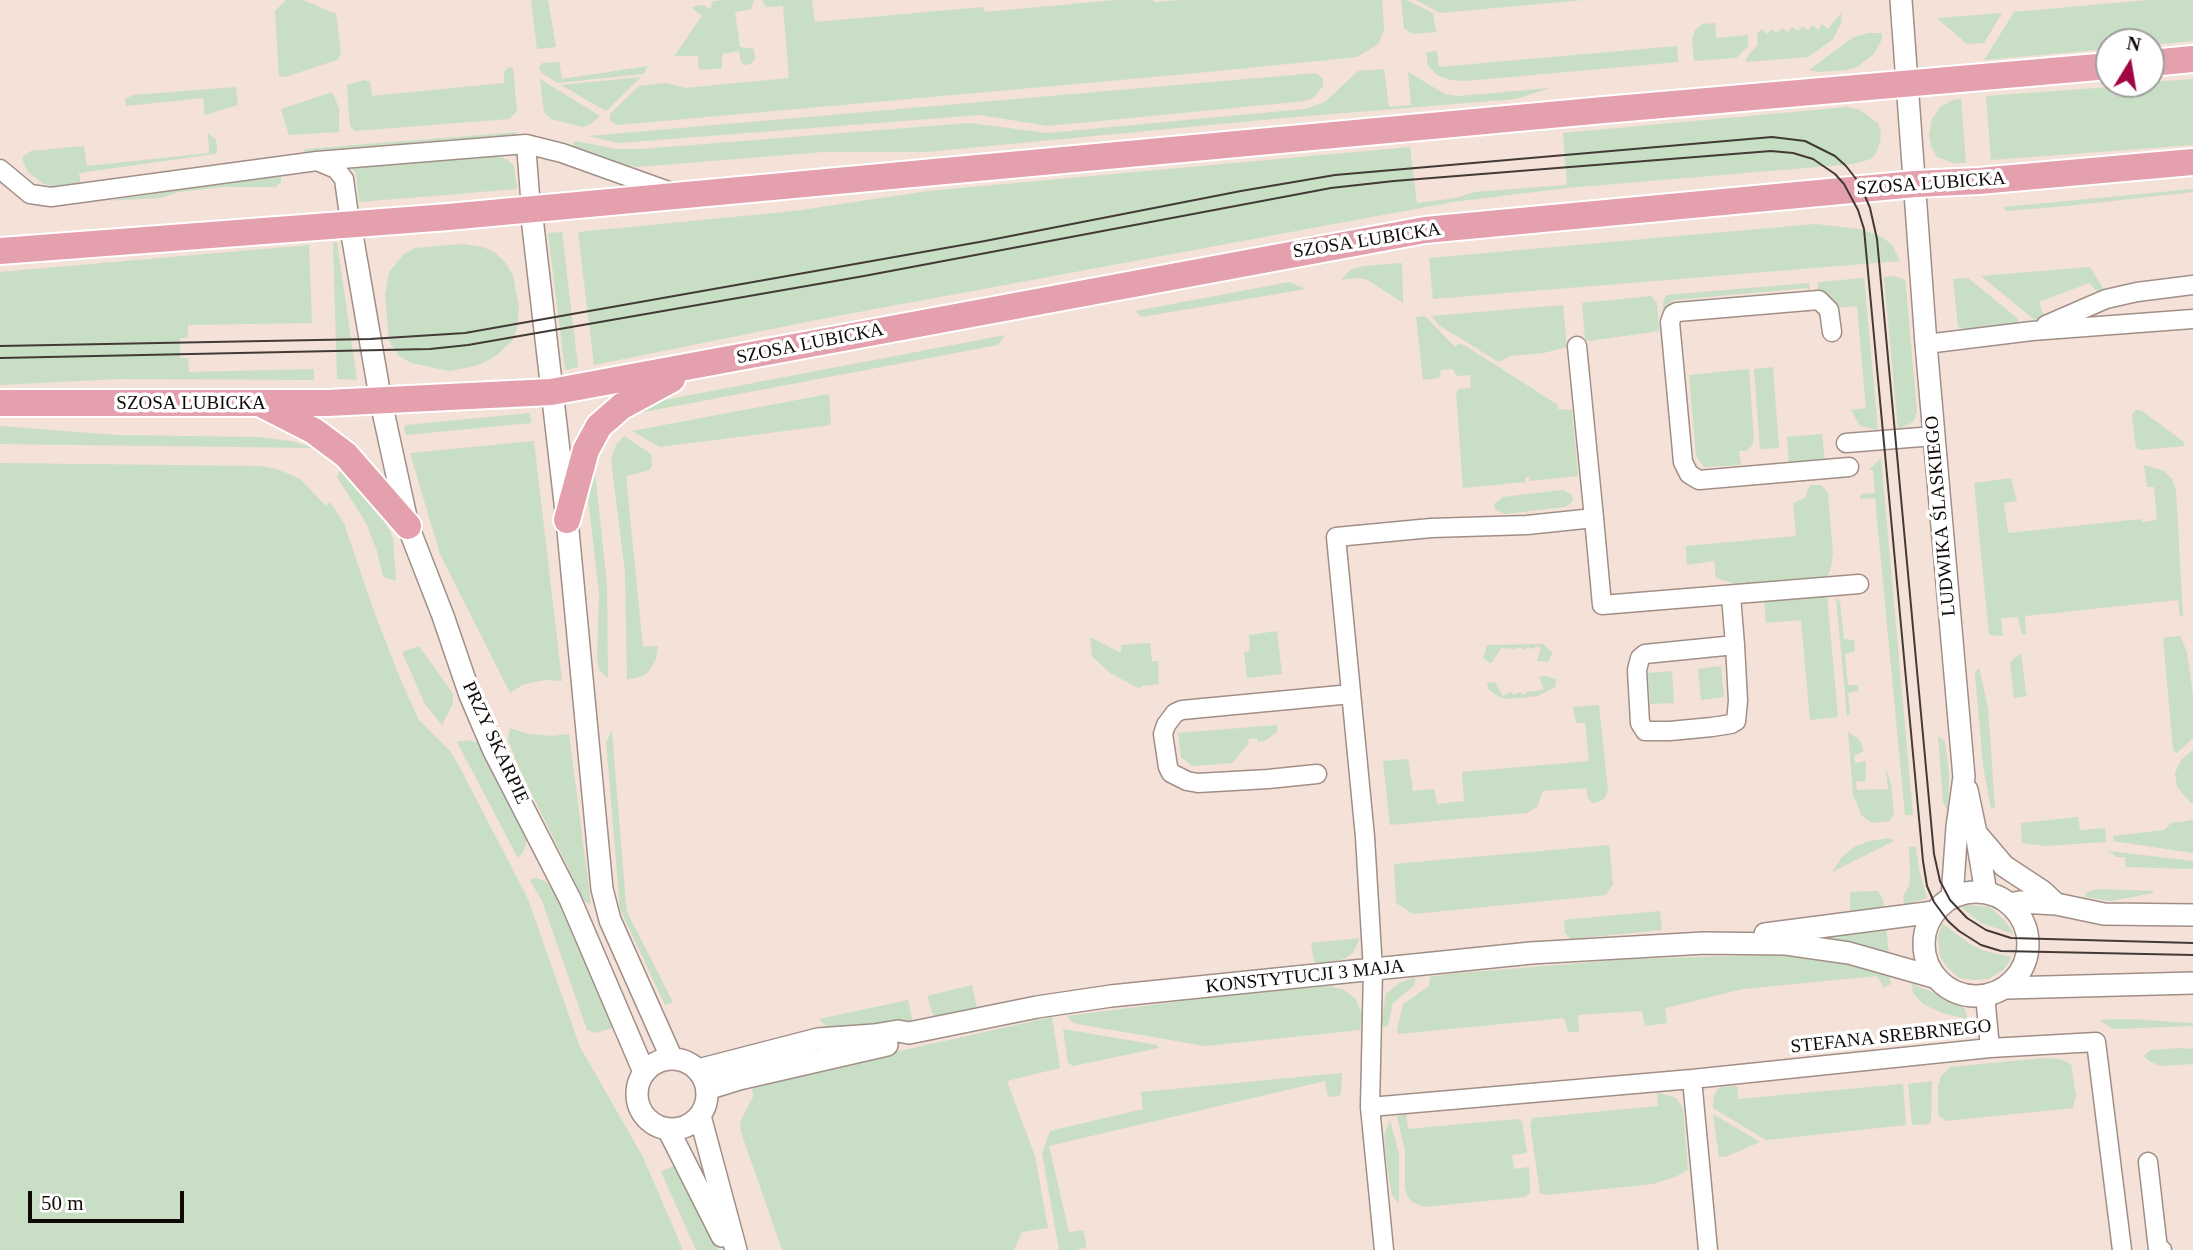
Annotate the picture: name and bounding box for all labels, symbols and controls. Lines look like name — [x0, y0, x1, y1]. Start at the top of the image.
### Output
north arrow — [2095, 28, 2165, 98]
text: N — [2125, 32, 2142, 55]
street label: SZOSA LUBICKA — [1856, 167, 2006, 201]
street label: SZOSA LUBICKA — [1291, 218, 1443, 264]
street label: SZOSA LUBICKA — [735, 319, 885, 369]
street label: SZOSA LUBICKA — [116, 393, 266, 415]
street label: LUDWIKA ŚLASKIEGO — [1921, 415, 1961, 617]
street label: PRZY SKARPIE — [457, 678, 533, 808]
street label: KONSTYTUCJI 3 MAJA — [1205, 955, 1405, 999]
street label: STEFANA SREBRNEGO — [1789, 1015, 1993, 1059]
scale bar — [32, 1176, 187, 1220]
text: 50 m — [41, 1191, 84, 1215]

